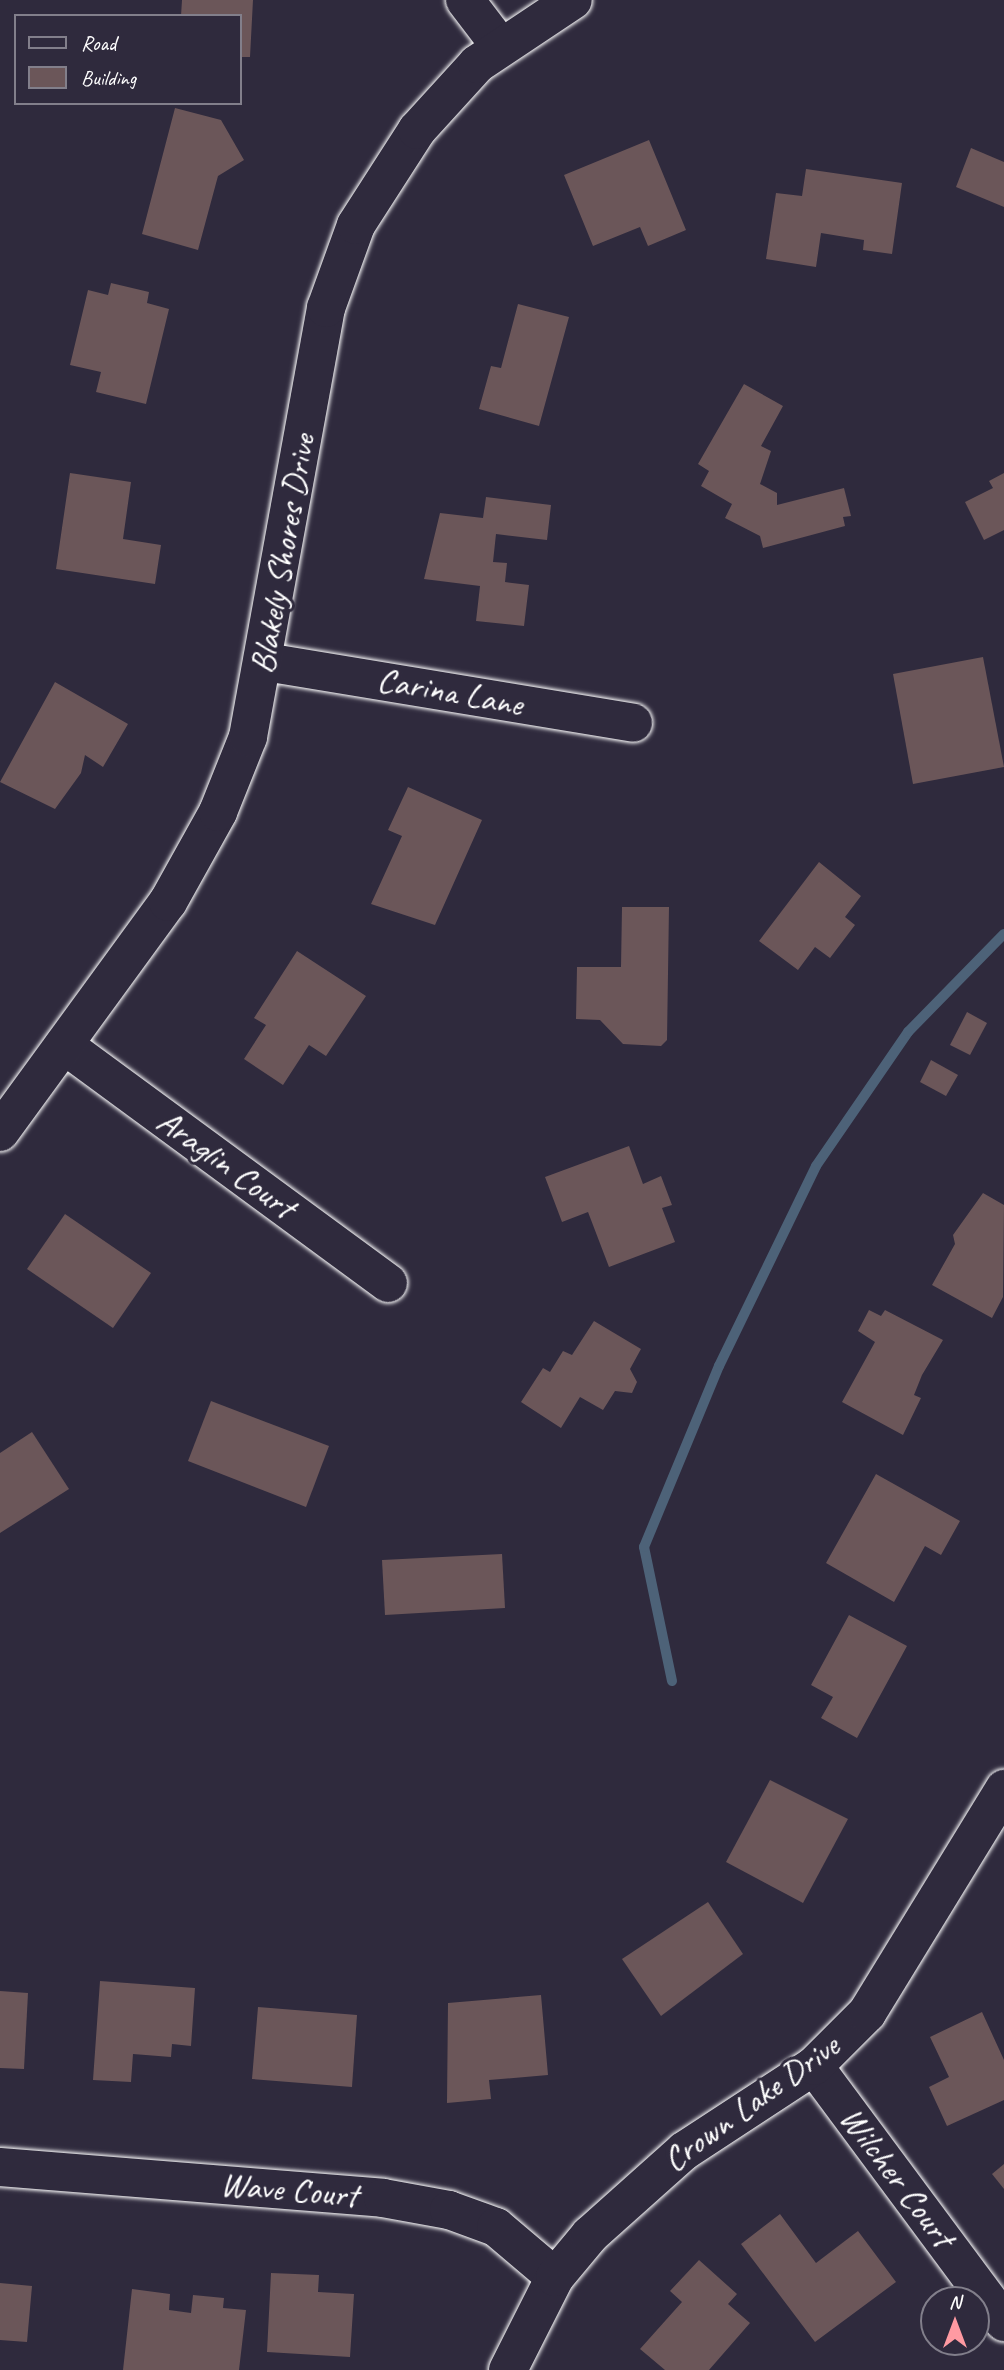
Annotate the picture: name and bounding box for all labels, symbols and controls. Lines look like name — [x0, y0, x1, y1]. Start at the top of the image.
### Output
legend — [14, 14, 242, 105]
text: Road — [81, 30, 116, 56]
text: Building — [81, 65, 136, 91]
street label: Blakely Shores Drive — [241, 430, 325, 678]
street label: Carina Lane — [374, 659, 526, 725]
street label: Araglin Court — [149, 1100, 303, 1228]
street label: Crown Lake Drive — [654, 2024, 848, 2182]
street label: Wilcher Court — [830, 2098, 964, 2256]
street label: Wave Court — [219, 2163, 359, 2217]
north arrow — [920, 2286, 990, 2356]
text: N — [949, 2290, 961, 2314]

